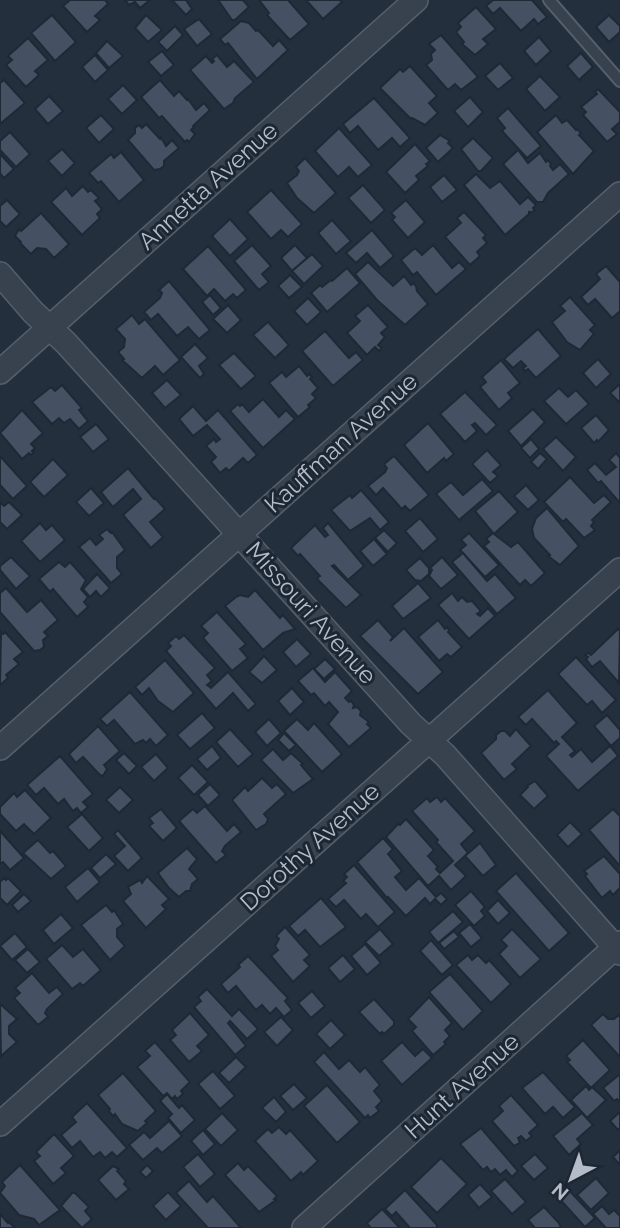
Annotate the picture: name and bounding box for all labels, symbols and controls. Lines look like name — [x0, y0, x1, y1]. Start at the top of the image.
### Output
street label: Annetta Avenue — [132, 116, 283, 256]
street label: Kauffman Avenue — [258, 366, 423, 519]
street label: Missouri Avenue — [240, 536, 383, 690]
street label: Dorothy Avenue — [234, 777, 385, 917]
street label: Hunt Avenue — [399, 1027, 525, 1144]
north arrow — [536, 1144, 606, 1214]
text: N — [547, 1179, 573, 1205]

